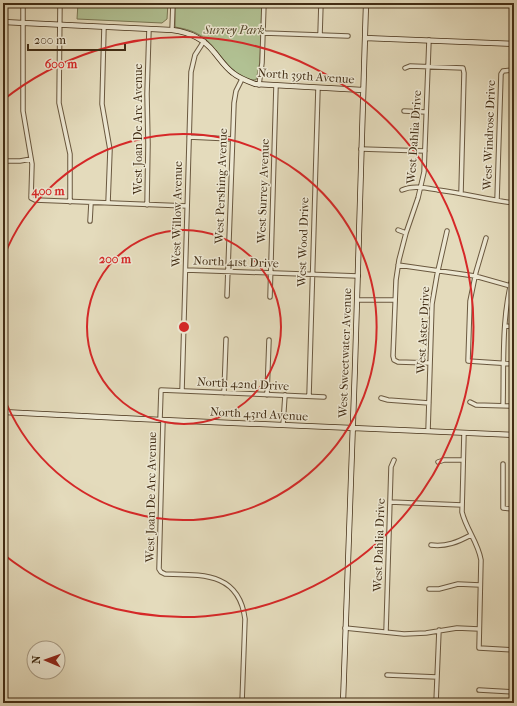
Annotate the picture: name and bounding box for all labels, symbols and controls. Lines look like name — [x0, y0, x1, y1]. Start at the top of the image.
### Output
park label: Surrey Park — [202, 23, 265, 37]
scale bar — [28, 26, 125, 52]
text: 200 m — [34, 33, 66, 47]
text: 600 m — [45, 57, 78, 71]
street label: West Joan De Arc Avenue — [131, 64, 145, 195]
street label: North 39th Avenue — [257, 66, 355, 86]
street label: West Windrose Drive — [480, 80, 498, 191]
street label: West Dahlia Drive — [404, 90, 424, 185]
street label: West Pershing Avenue — [212, 128, 230, 245]
street label: West Surrey Avenue — [254, 138, 272, 245]
street label: West Willow Avenue — [169, 161, 185, 268]
text: 400 m — [31, 184, 65, 199]
street label: West Wood Drive — [294, 197, 312, 288]
text: 200 m — [99, 252, 132, 266]
street label: North 41st Drive — [193, 254, 279, 270]
street label: West Aster Drive — [414, 286, 432, 375]
street label: West Sweetwater Avenue — [336, 288, 354, 419]
centre of rings — [177, 320, 191, 334]
street label: North 42nd Drive — [197, 375, 289, 393]
street label: North 43rd Avenue — [209, 404, 309, 424]
street label: West Joan De Arc Avenue — [143, 431, 159, 563]
street label: West Dahlia Drive — [370, 498, 388, 593]
north arrow — [26, 640, 66, 680]
text: N — [30, 655, 43, 664]

